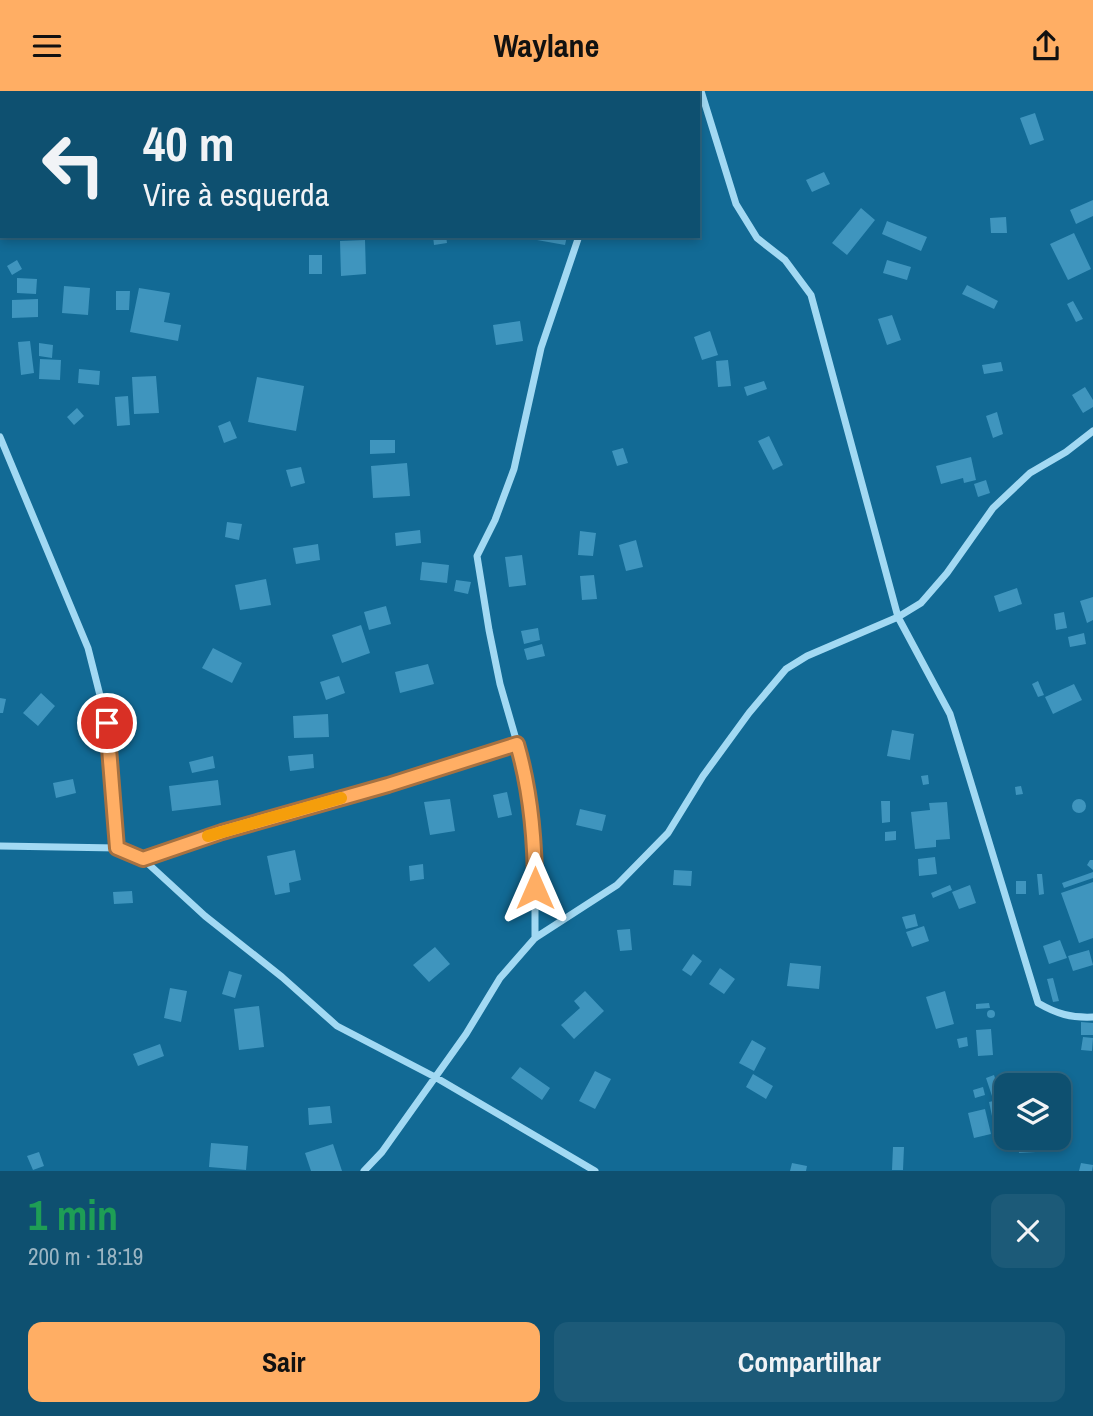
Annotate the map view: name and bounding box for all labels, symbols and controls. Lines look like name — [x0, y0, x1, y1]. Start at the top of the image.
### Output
text: Waylane — [494, 24, 599, 67]
icon: menu — [28, 27, 66, 65]
icon: share — [1027, 27, 1065, 65]
text: 40 m — [143, 110, 235, 176]
icon: left — [28, 119, 119, 210]
text: Vire à esquerda — [143, 173, 329, 216]
pin — [77, 693, 137, 753]
icon: arrive — [88, 704, 126, 742]
position arrow — [498, 851, 572, 925]
map controls — [994, 1073, 1071, 1150]
button: layers — [994, 1073, 1071, 1150]
text: 1 min — [28, 1187, 118, 1243]
button: close — [991, 1194, 1065, 1268]
text: 200 m · 18:19 — [28, 1241, 143, 1272]
button: Sair — [28, 1322, 540, 1402]
button: Compartilhar — [554, 1322, 1065, 1402]

